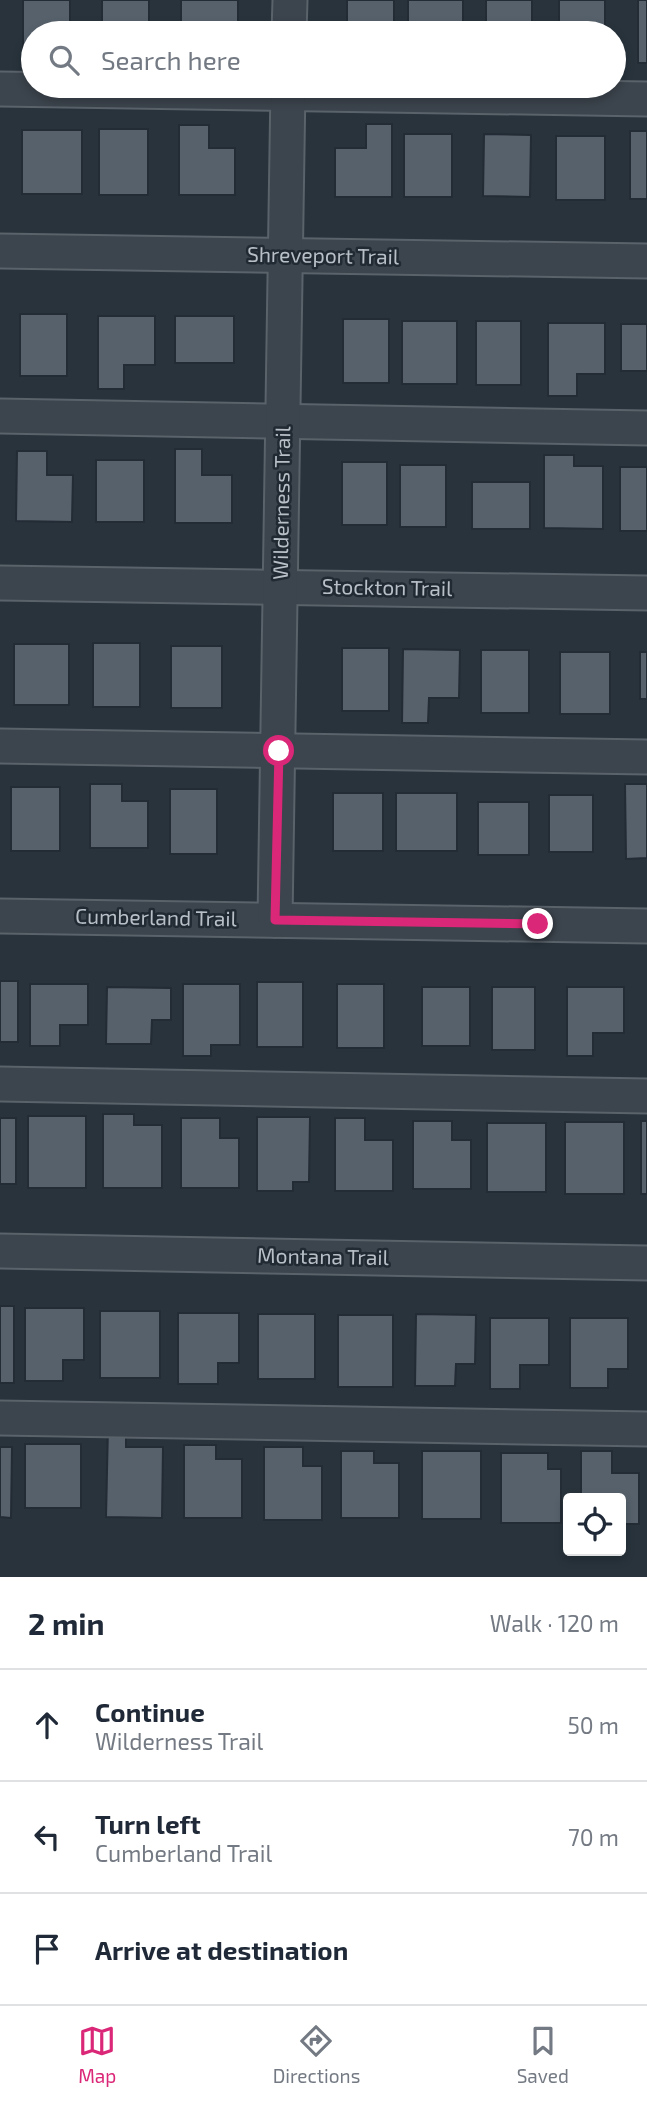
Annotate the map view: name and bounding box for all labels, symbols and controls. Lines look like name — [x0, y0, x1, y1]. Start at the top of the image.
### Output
search box — [21, 21, 626, 98]
icon: search — [45, 41, 83, 79]
text: Search here — [101, 44, 241, 75]
street label: Shreveport Trail — [247, 241, 400, 268]
street label: Wilderness Trail — [267, 425, 294, 580]
street label: Stockton Trail — [322, 573, 453, 600]
route start — [263, 735, 294, 766]
street label: Cumberland Trail — [75, 903, 238, 930]
route end — [522, 908, 553, 939]
street label: Montana Trail — [257, 1242, 390, 1269]
map controls — [563, 1493, 626, 1556]
button: locate — [563, 1493, 626, 1556]
text: 2 min — [28, 1605, 105, 1641]
text: Walk · 120 m — [490, 1609, 619, 1637]
text: Continue — [95, 1696, 205, 1727]
icon: ahead — [28, 1706, 66, 1744]
text: 50 m — [568, 1711, 619, 1739]
text: Wilderness Trail — [95, 1727, 263, 1755]
text: Turn left — [95, 1808, 201, 1839]
icon: left — [28, 1818, 66, 1856]
text: 70 m — [568, 1823, 619, 1851]
text: Cumberland Trail — [95, 1839, 272, 1867]
icon: arrive — [28, 1930, 66, 1968]
text: Arrive at destination — [95, 1934, 348, 1965]
tab: Map — [78, 2022, 116, 2087]
tab: Directions — [273, 2022, 360, 2087]
tab: Saved — [517, 2022, 569, 2087]

